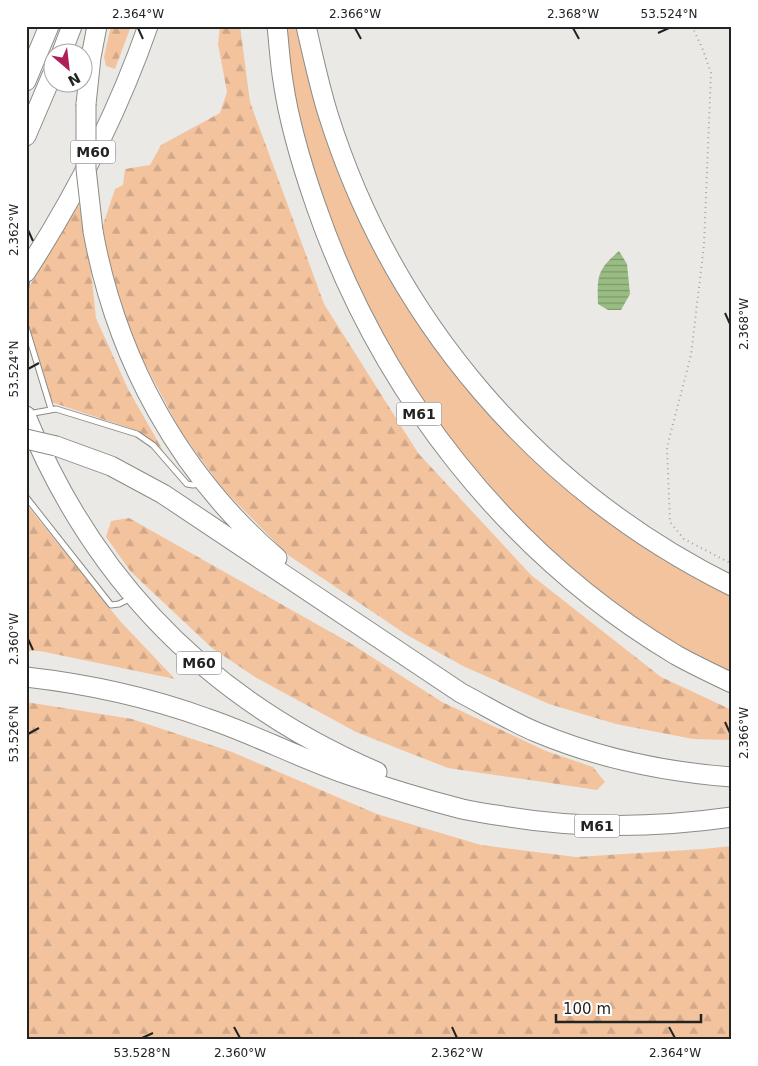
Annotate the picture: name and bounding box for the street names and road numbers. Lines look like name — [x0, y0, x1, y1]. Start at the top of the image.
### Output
road number: M60 — [70, 140, 116, 163]
road number: M61 — [396, 402, 442, 426]
road number: M60 — [176, 651, 222, 674]
road number: M61 — [574, 814, 620, 838]

